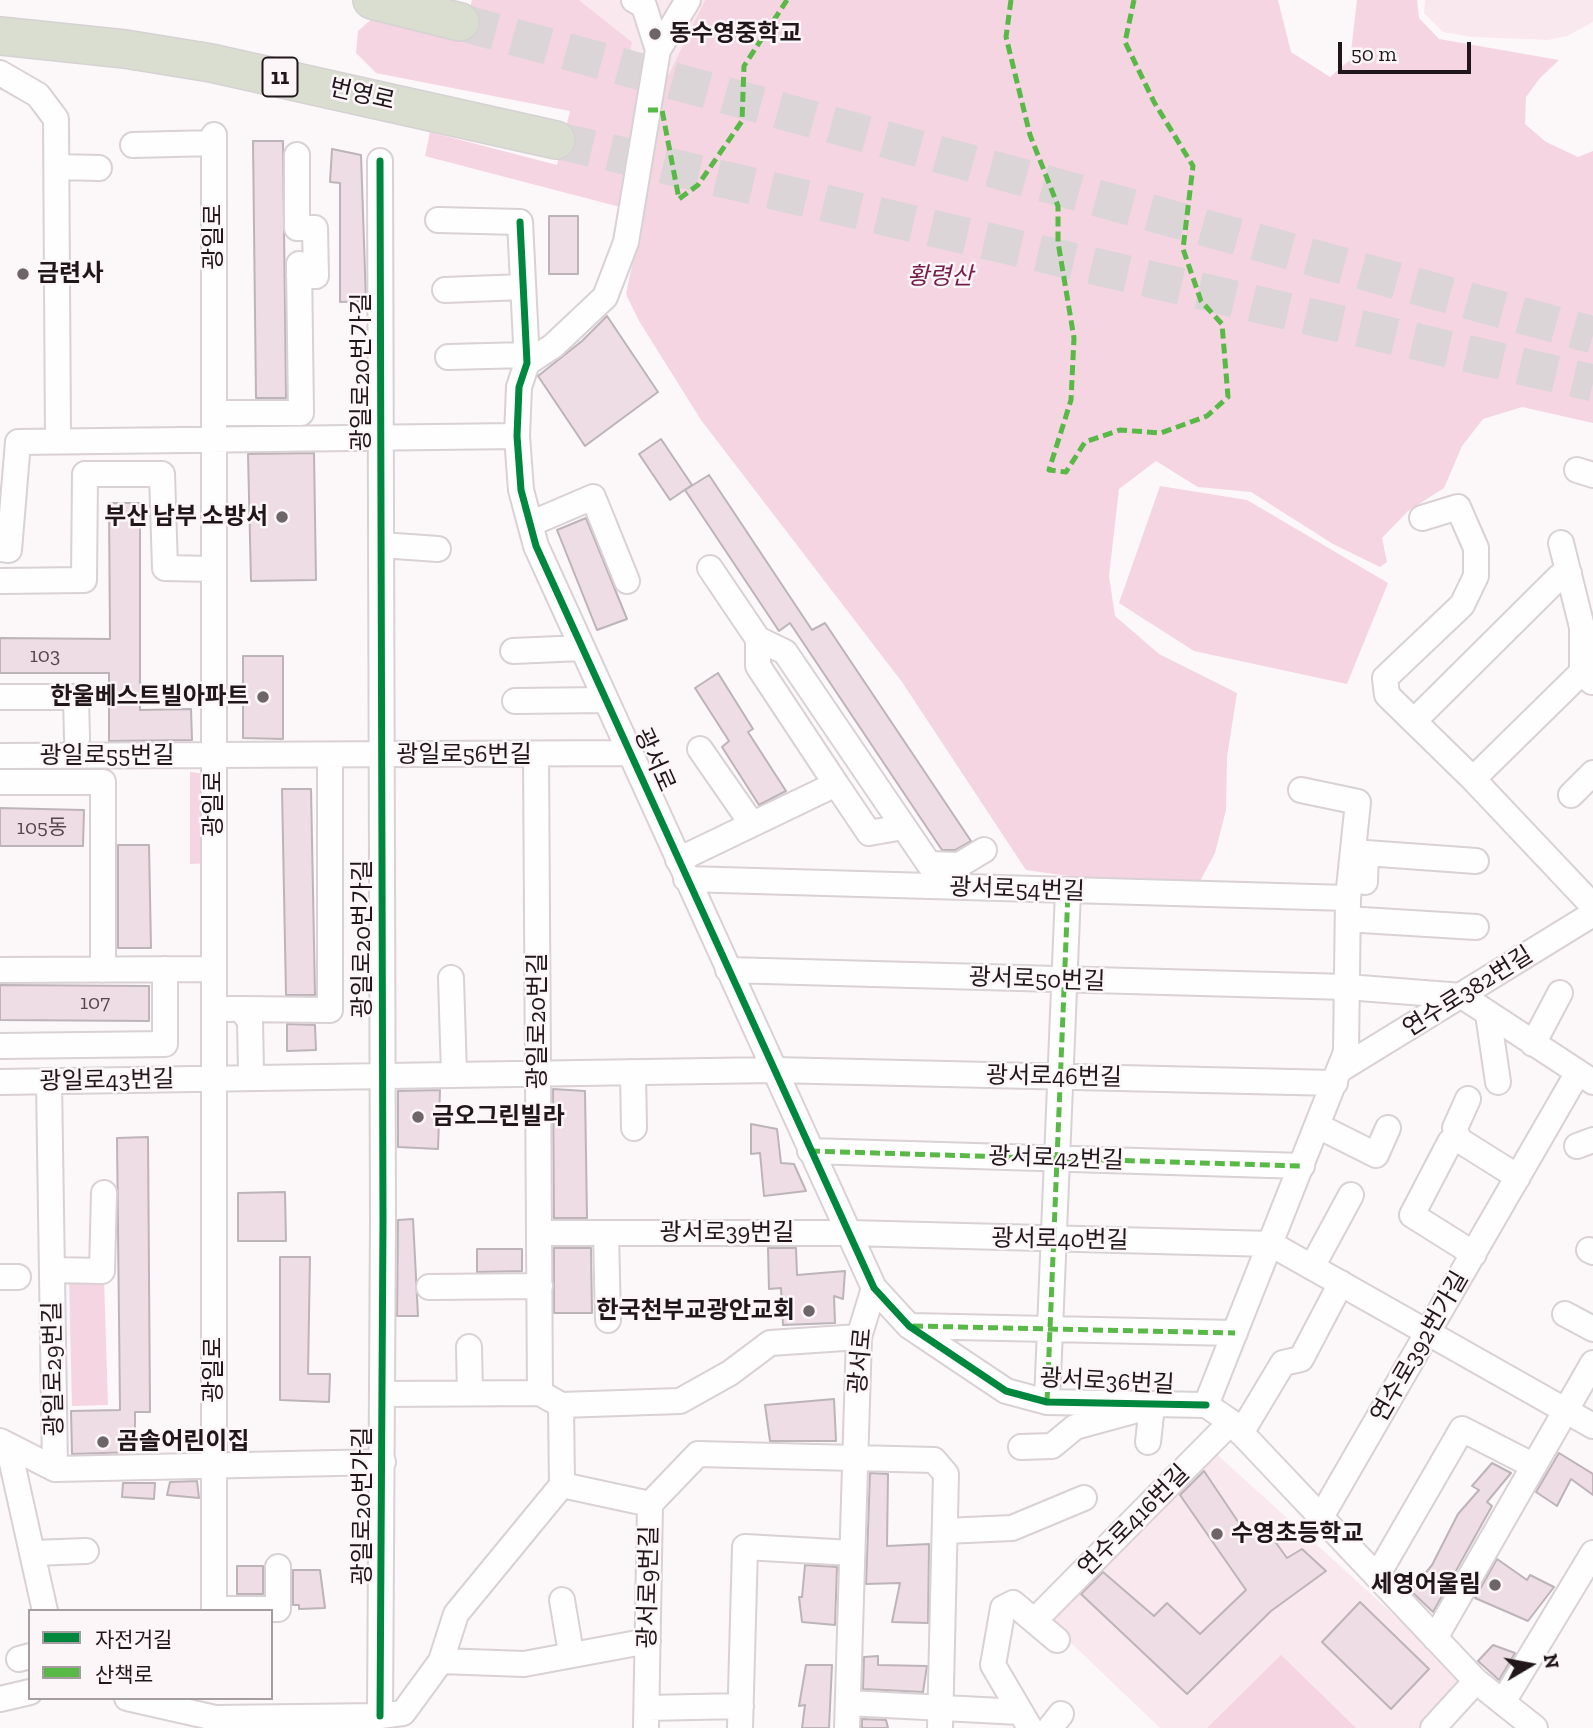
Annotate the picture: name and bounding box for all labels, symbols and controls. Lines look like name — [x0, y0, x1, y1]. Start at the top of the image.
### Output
place label: 동수영중학교 — [669, 20, 801, 48]
marker: 동수영중학교 — [647, 26, 663, 42]
scale bar — [1341, 28, 1474, 72]
text: 50 m — [1351, 41, 1397, 66]
road number: 11 — [262, 58, 298, 96]
street label: 번영로 — [326, 74, 398, 116]
street label: 광일로 — [200, 204, 228, 270]
place label: 금련사 — [37, 260, 103, 288]
park label: 황령산 — [907, 263, 973, 291]
marker: 금련사 — [15, 266, 31, 282]
street label: 광일로20번가길 — [348, 293, 376, 451]
place label: 부산 남부 소방서 — [104, 503, 268, 531]
marker: 부산 남부 소방서 — [274, 509, 290, 525]
house number: 103 — [30, 643, 60, 669]
place label: 한울베스트빌아파트 — [50, 683, 249, 711]
marker: 한울베스트빌아파트 — [255, 689, 271, 705]
street label: 광서로 — [627, 724, 681, 796]
street label: 광일로56번길 — [396, 741, 532, 769]
street label: 광일로55번길 — [40, 742, 174, 770]
street label: 광일로 — [200, 771, 228, 837]
house number: 105동 — [17, 815, 67, 841]
street label: 광일로20번가길 — [349, 860, 377, 1018]
street label: 광서로54번길 — [949, 873, 1085, 907]
street label: 연수로382번길 — [1398, 941, 1538, 1043]
street label: 광일로20번길 — [524, 953, 552, 1089]
street label: 광서로50번길 — [968, 963, 1106, 997]
house number: 107 — [80, 990, 110, 1016]
street label: 광서로46번길 — [986, 1061, 1122, 1093]
street label: 광일로43번길 — [39, 1065, 175, 1097]
place label: 금오그린빌라 — [432, 1103, 564, 1131]
marker: 금오그린빌라 — [410, 1109, 426, 1125]
street label: 광서로42번길 — [988, 1142, 1124, 1176]
street label: 광서로39번길 — [660, 1219, 794, 1247]
street label: 광서로40번길 — [991, 1224, 1129, 1256]
street label: 연수로392번가길 — [1365, 1266, 1475, 1428]
place label: 한국천부교광안교회 — [596, 1297, 795, 1325]
street label: 광일로29번길 — [38, 1301, 70, 1437]
marker: 한국천부교광안교회 — [801, 1303, 817, 1319]
street label: 광서로 — [844, 1327, 878, 1395]
street label: 광일로 — [200, 1337, 228, 1403]
street label: 광서로36번길 — [1039, 1364, 1175, 1400]
street label: 광일로20번가길 — [349, 1427, 377, 1585]
place label: 곰솔어린이집 — [117, 1428, 249, 1456]
marker: 곰솔어린이집 — [95, 1434, 111, 1450]
street label: 연수로416번길 — [1072, 1459, 1196, 1583]
place label: 수영초등학교 — [1231, 1520, 1363, 1548]
street label: 광서로9번길 — [634, 1525, 664, 1649]
marker: 수영초등학교 — [1209, 1526, 1225, 1542]
place label: 세영어울림 — [1371, 1571, 1481, 1599]
marker: 세영어울림 — [1487, 1577, 1503, 1593]
legend — [28, 1609, 273, 1700]
text: 자전거길 — [95, 1627, 172, 1652]
north arrow — [1495, 1630, 1565, 1700]
text: N — [1539, 1652, 1564, 1670]
text: 산책로 — [95, 1662, 153, 1687]

